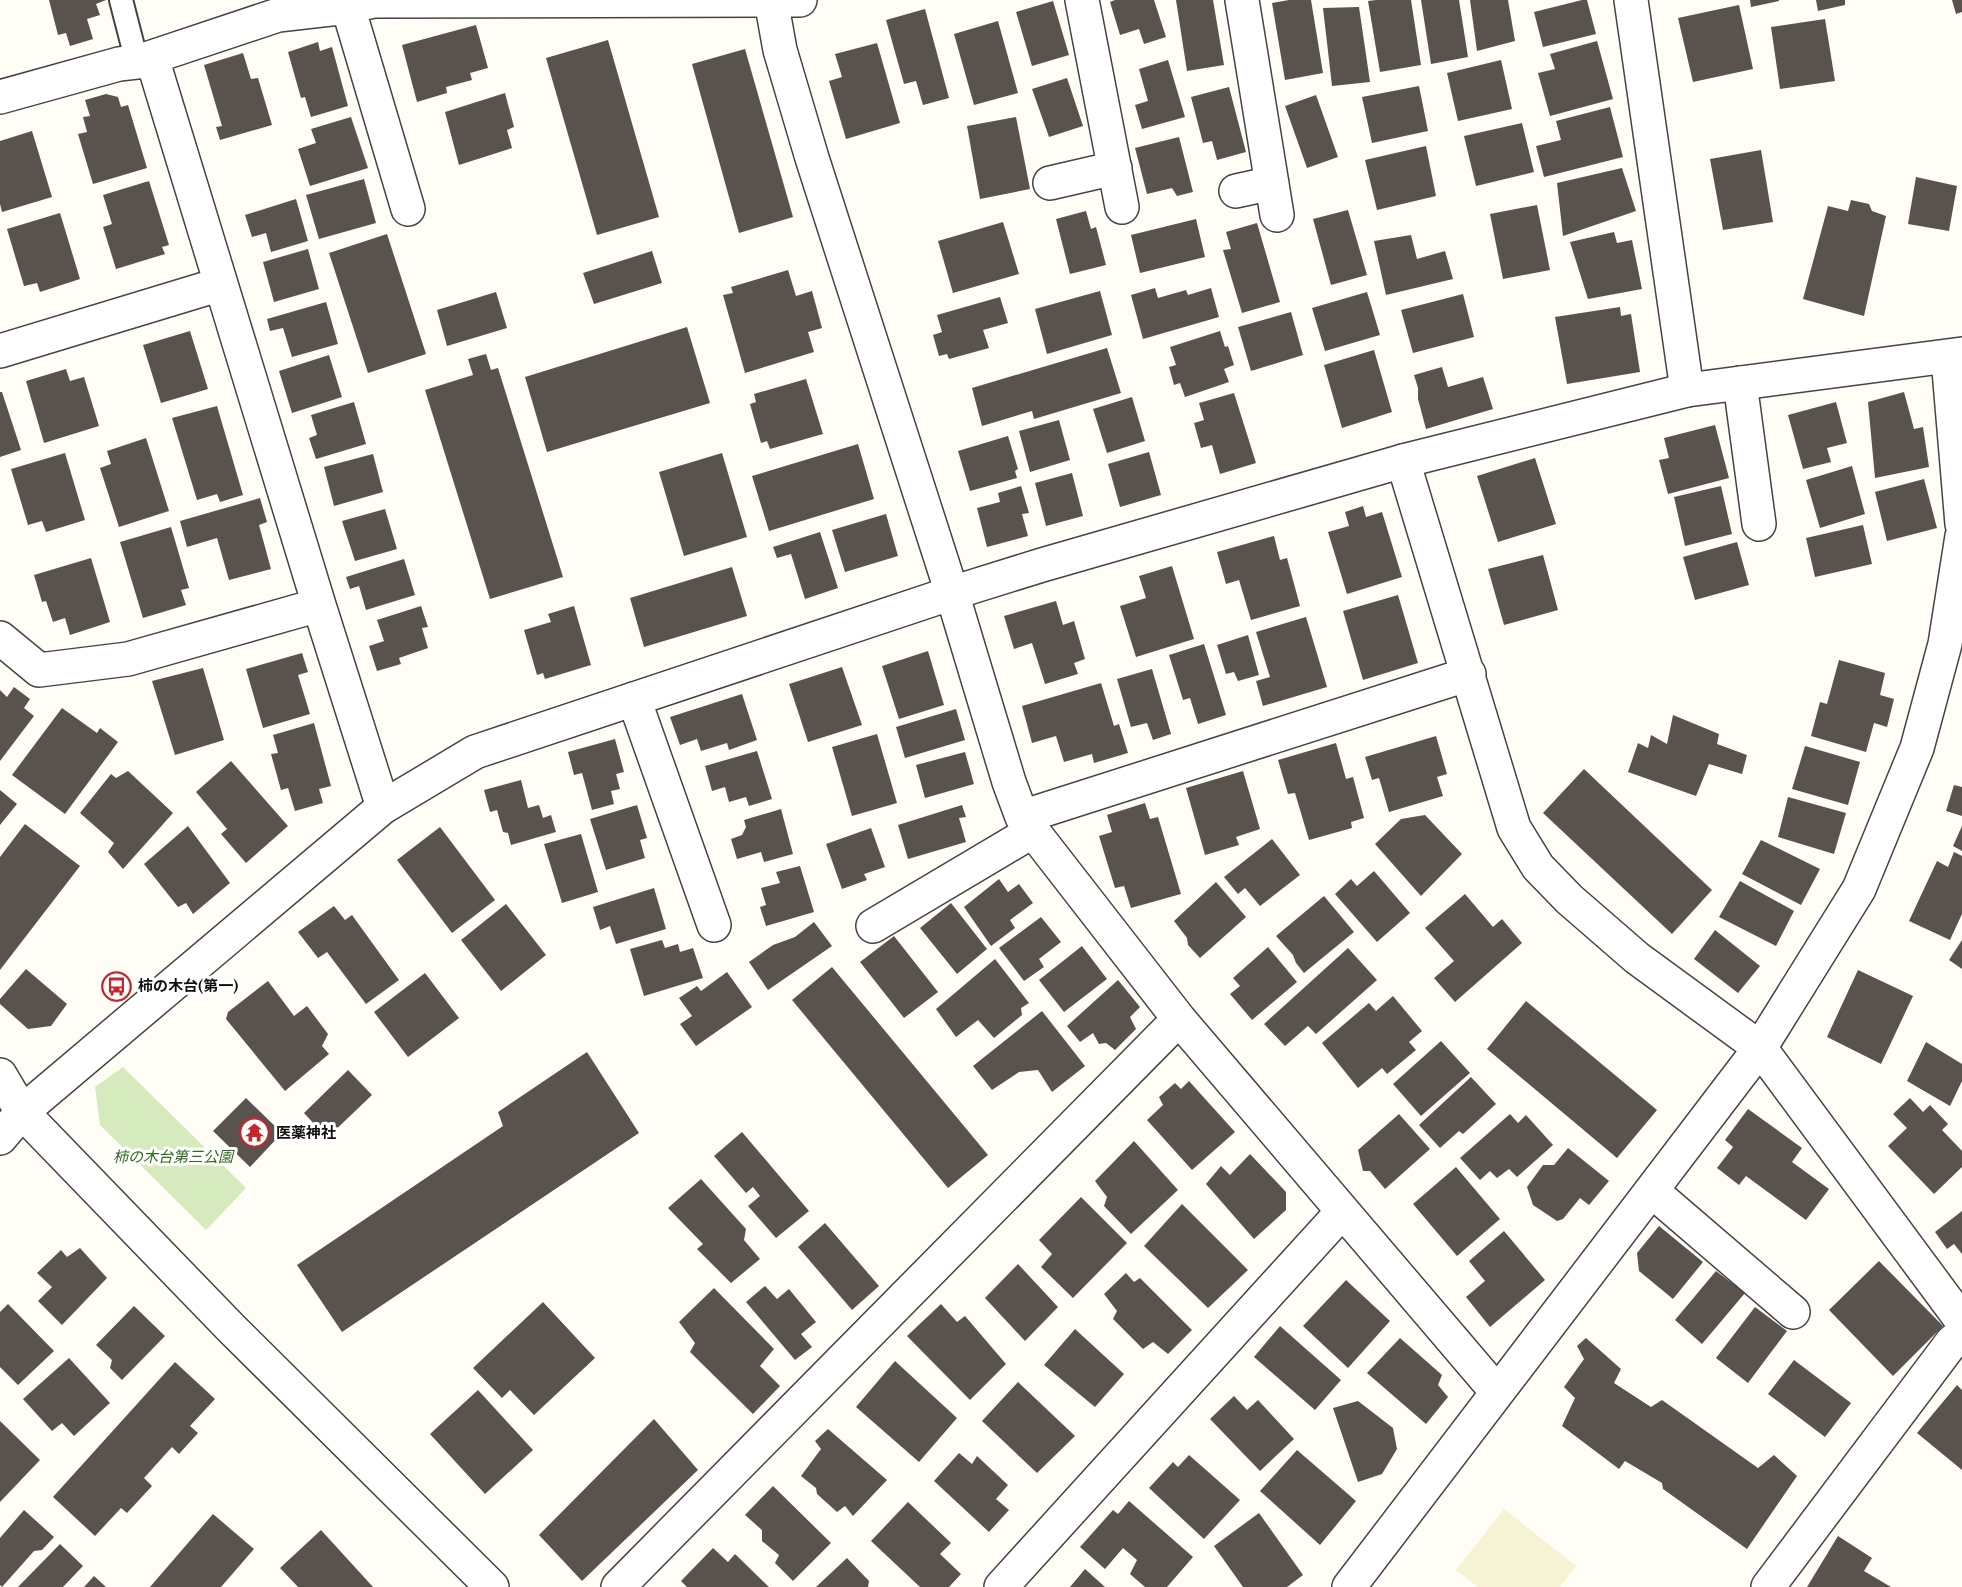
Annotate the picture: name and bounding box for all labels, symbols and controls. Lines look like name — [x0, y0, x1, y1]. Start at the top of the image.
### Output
bus stop icon: 柿の木台(第一) — [101, 970, 133, 1002]
place label: 柿の木台(第一) — [138, 976, 238, 995]
temple icon: 医薬神社 — [239, 1117, 271, 1149]
place label: 医薬神社 — [276, 1123, 336, 1142]
park label: 柿の木台第三公園 — [113, 1147, 235, 1166]

